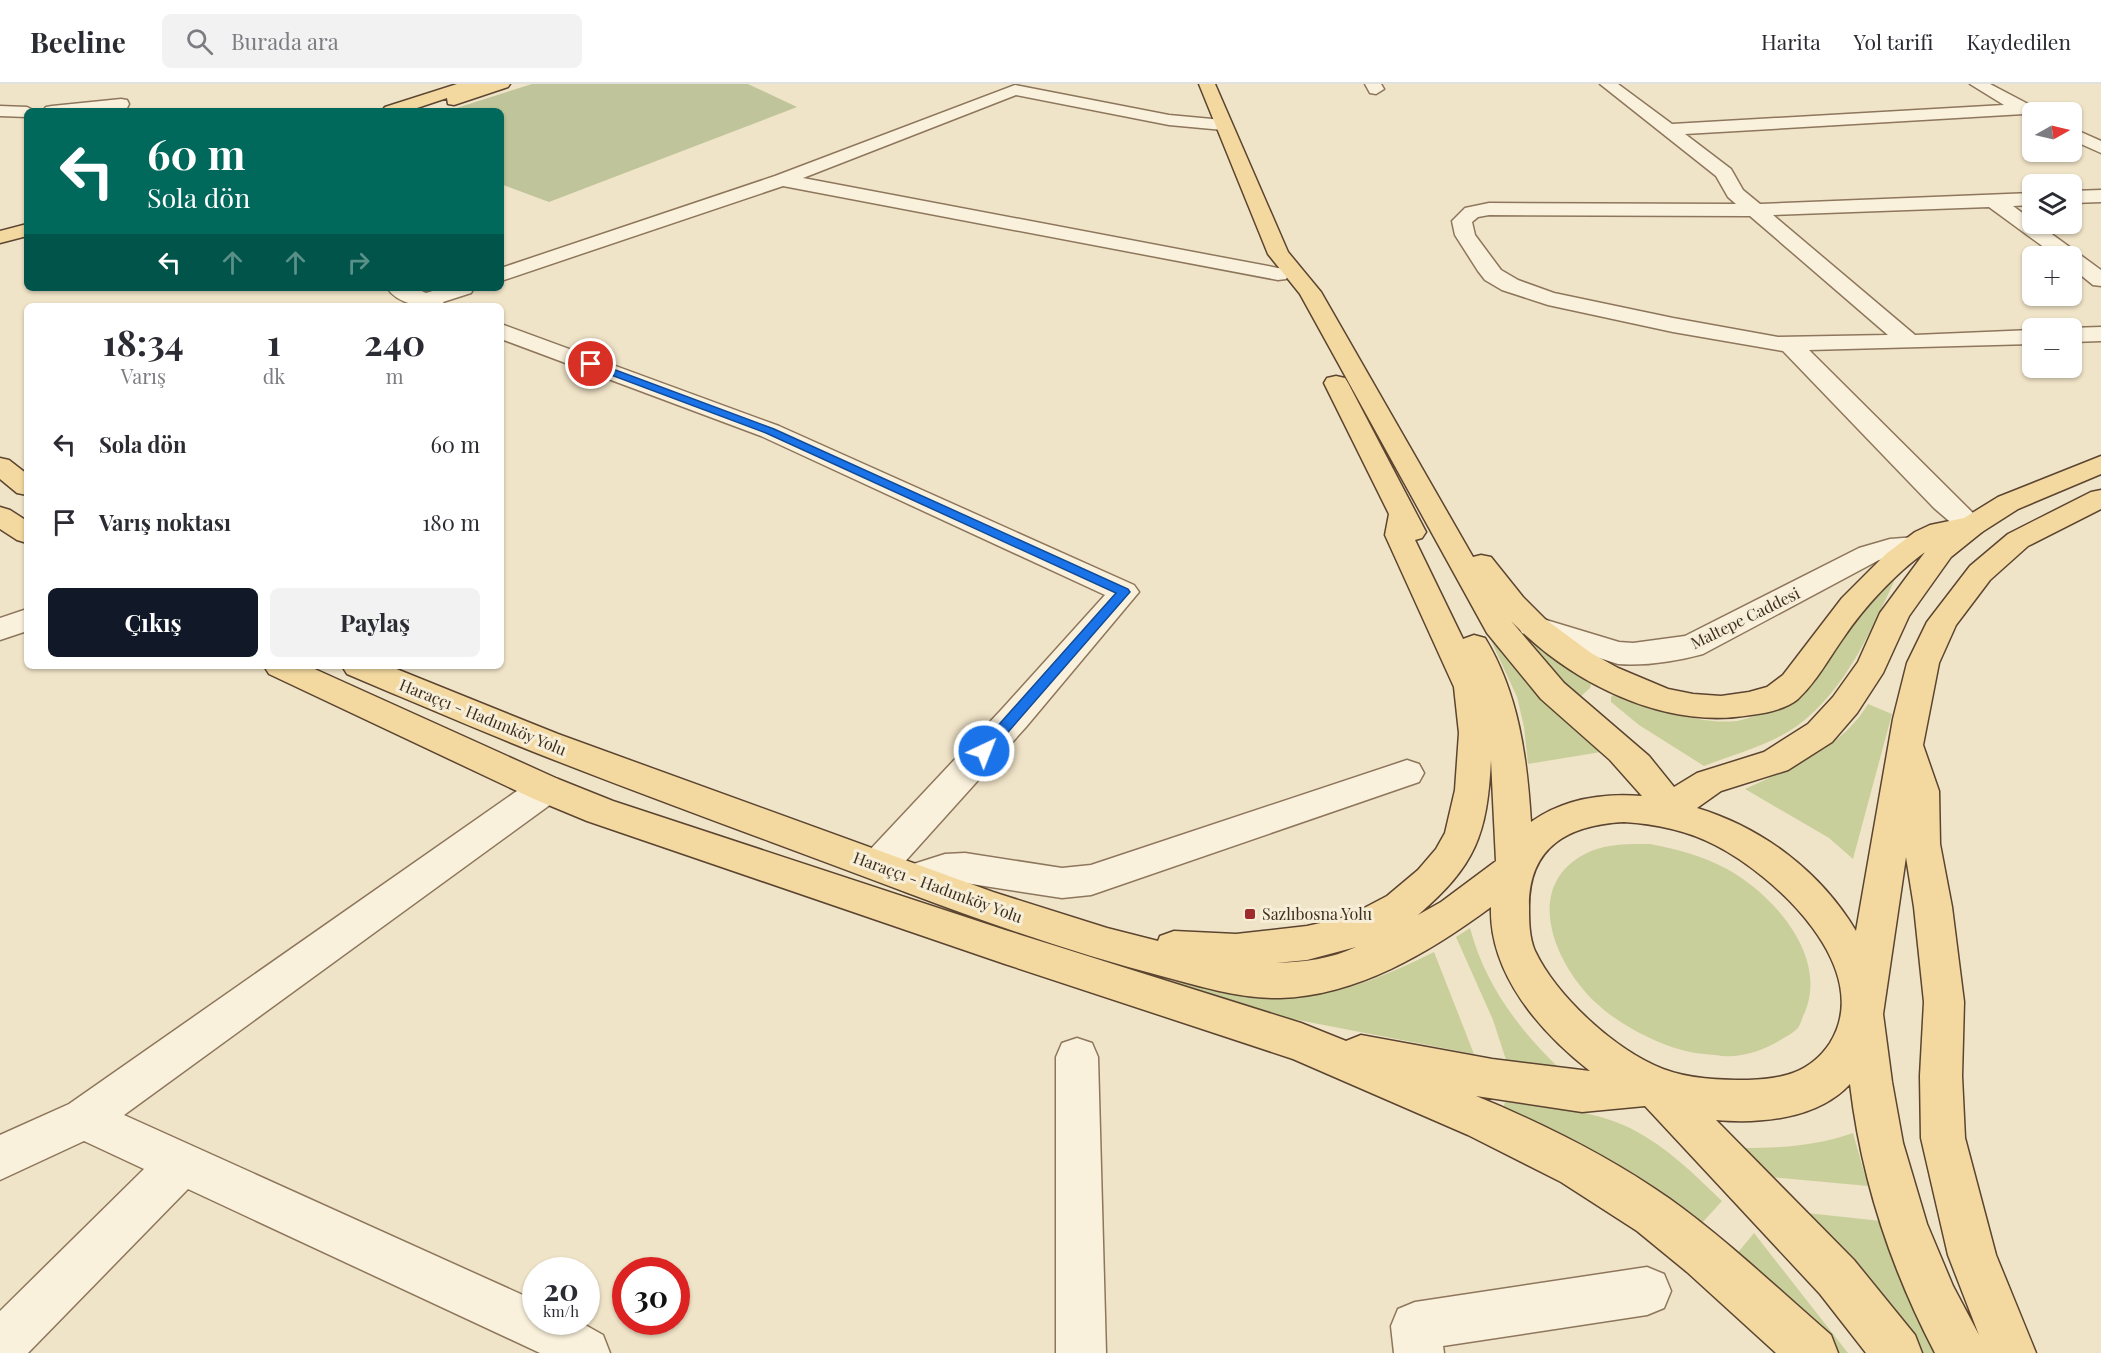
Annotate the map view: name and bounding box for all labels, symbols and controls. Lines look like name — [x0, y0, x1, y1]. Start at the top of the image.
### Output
search box — [162, 14, 582, 68]
text: Beeline — [30, 23, 126, 60]
icon: search — [183, 25, 216, 58]
text: Burada ara — [231, 26, 339, 56]
text: Harita — [1761, 27, 1821, 55]
text: Yol tarifi — [1854, 27, 1933, 55]
text: Kaydedilen — [1966, 27, 2071, 55]
north arrow — [2022, 102, 2082, 162]
map controls — [2022, 102, 2082, 378]
text: 60 m — [147, 125, 245, 181]
icon: left — [48, 132, 126, 210]
button: layers — [2022, 174, 2082, 234]
text: Sola dön — [147, 179, 250, 215]
icon: left — [153, 246, 186, 279]
icon: ahead — [216, 246, 249, 279]
icon: ahead — [279, 246, 312, 279]
icon: right — [342, 246, 375, 279]
button: + — [2022, 246, 2082, 306]
text: 18:34 — [103, 317, 184, 365]
text: 1 — [267, 317, 281, 365]
text: 240 — [364, 317, 425, 365]
button: − — [2022, 318, 2082, 378]
pin — [565, 338, 616, 389]
icon: arrive — [574, 347, 607, 380]
text: Varış — [121, 362, 166, 389]
text: dk — [263, 362, 285, 389]
text: m — [386, 362, 403, 389]
icon: left — [48, 428, 81, 461]
text: Sola dön — [99, 429, 186, 459]
text: 60 m — [430, 429, 480, 459]
icon: arrive — [48, 506, 81, 539]
text: Varış noktası — [99, 507, 231, 537]
text: 180 m — [422, 507, 480, 537]
street label: Maltepe Caddesi — [1687, 582, 1803, 653]
button: Çıkış — [48, 588, 258, 657]
button: Paylaş — [270, 588, 480, 657]
street label: Haraççı - Hadımköy Yolu — [397, 673, 570, 760]
position arrow — [952, 719, 1016, 783]
street label: Haraççı - Hadımköy Yolu — [851, 846, 1026, 927]
place label: Sazlıbosna Yolu — [1262, 903, 1372, 924]
marker: Sazlıbosna Yolu — [1243, 907, 1257, 921]
speed limit sign: 30 — [612, 1257, 690, 1335]
text: 20 — [543, 1269, 579, 1309]
text: km/h — [543, 1301, 579, 1321]

